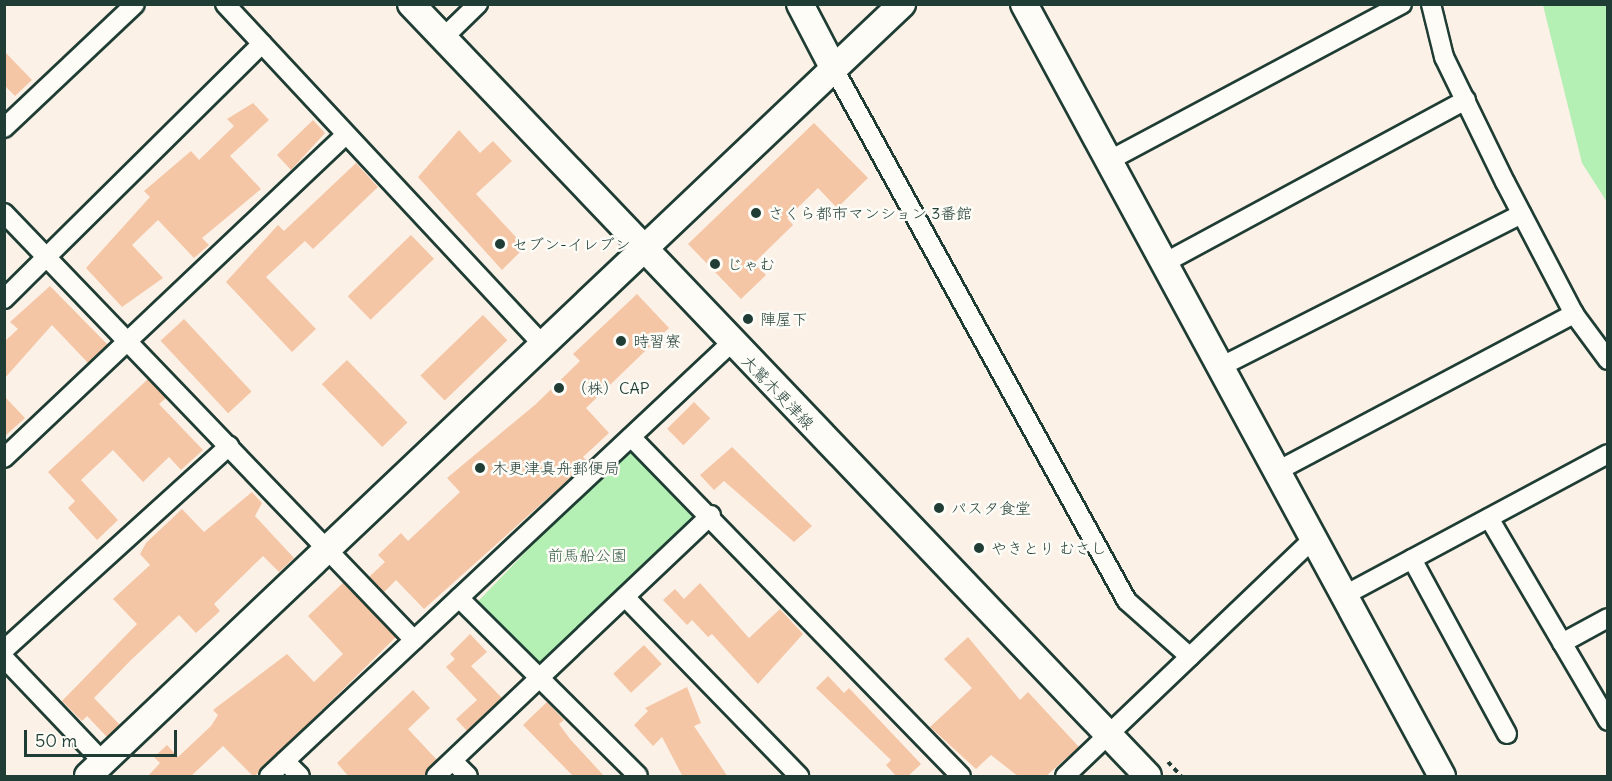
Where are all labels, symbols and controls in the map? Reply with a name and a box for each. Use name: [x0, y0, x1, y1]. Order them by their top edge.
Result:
place label: さくら都市マンション 3番館: [768, 203, 973, 223]
marker: さくら都市マンション 3番館: [749, 206, 763, 220]
place label: セブン-イレブン: [512, 234, 631, 254]
marker: セブン-イレブン: [493, 237, 507, 251]
place label: じゃむ: [727, 254, 775, 274]
marker: じゃむ: [708, 257, 722, 271]
place label: 陣屋下: [760, 309, 808, 329]
marker: 陣屋下: [741, 312, 755, 326]
place label: 時習寮: [633, 331, 681, 351]
marker: 時習寮: [614, 334, 628, 348]
street label: 大鷲木更津線: [738, 351, 818, 433]
place label: （株）CAP: [571, 378, 649, 398]
marker: （株）CAP: [552, 381, 566, 395]
place label: 木更津真舟郵便局: [492, 458, 620, 478]
marker: 木更津真舟郵便局: [473, 461, 487, 475]
place label: パスタ食堂: [951, 498, 1031, 518]
marker: パスタ食堂: [932, 501, 946, 515]
place label: やきとり むさし: [991, 538, 1107, 558]
marker: やきとり むさし: [972, 541, 986, 555]
park label: 前馬船公園: [547, 545, 627, 565]
scale bar: [27, 718, 180, 756]
text: 50 m: [35, 729, 77, 752]

